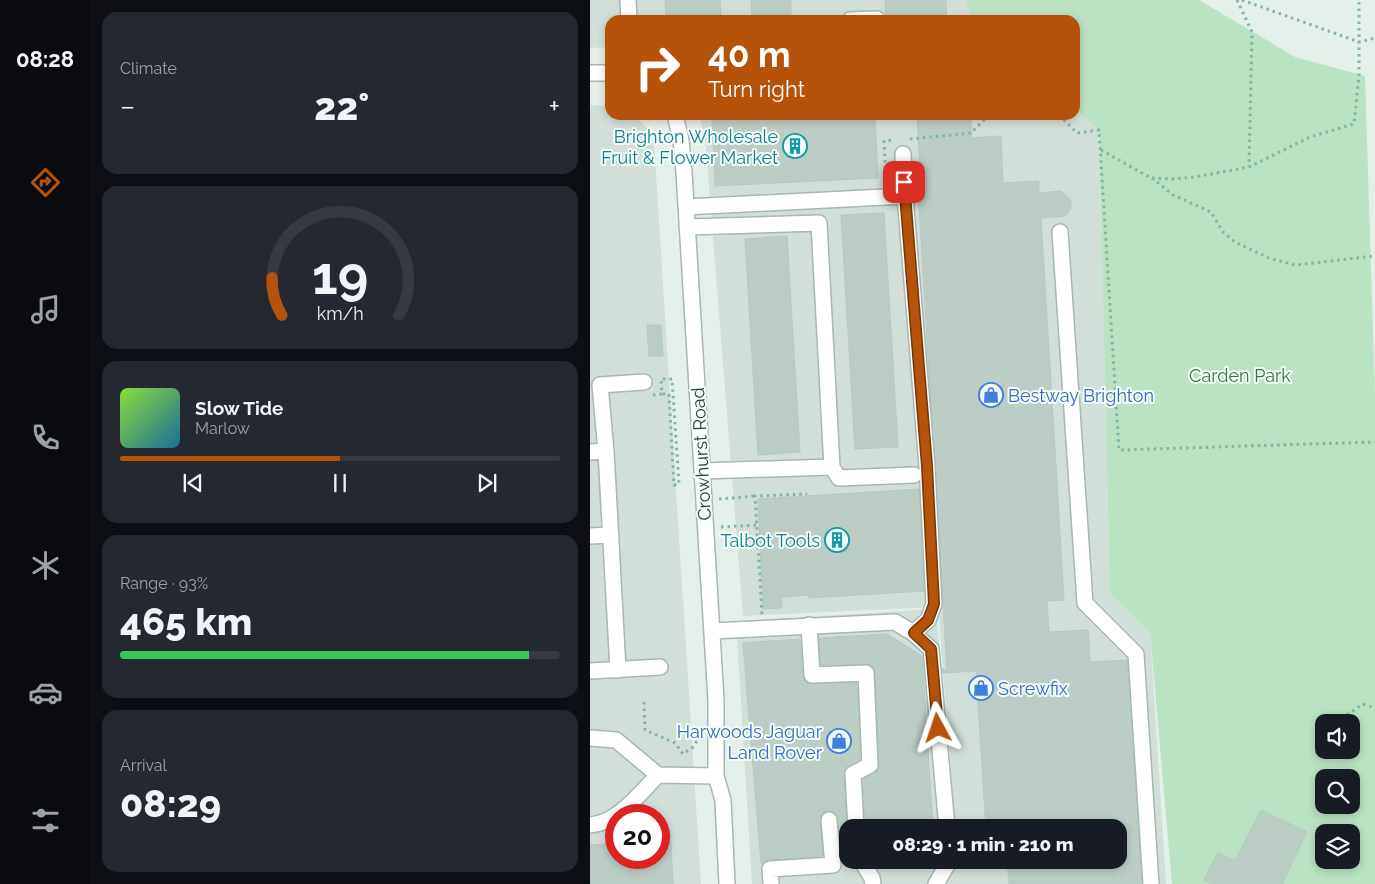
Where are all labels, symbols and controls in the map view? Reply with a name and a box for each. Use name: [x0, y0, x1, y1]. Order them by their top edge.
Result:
text: 40 m: [708, 34, 790, 75]
icon: right: [625, 35, 690, 100]
text: 08:28: [16, 46, 74, 72]
text: Climate: [120, 59, 177, 78]
text: Turn right: [708, 76, 805, 102]
text: 22°: [314, 84, 369, 129]
text: −: [120, 90, 135, 123]
text: +: [548, 90, 560, 123]
place label: Brighton Wholesale Fruit & Flower Market: [601, 126, 778, 168]
building icon: Brighton Wholesale Fruit & Flower Market: [782, 133, 808, 159]
pin: [883, 161, 925, 203]
icon: directions: [28, 165, 63, 200]
icon: arrive: [890, 168, 918, 196]
text: 19: [312, 245, 368, 306]
icon: music: [28, 292, 63, 327]
text: km/h: [316, 303, 364, 324]
park label: Carden Park: [1189, 365, 1291, 386]
shop icon: Bestway Brighton: [978, 382, 1004, 408]
place label: Bestway Brighton: [1008, 385, 1154, 406]
street label: Crowhurst Road: [687, 387, 715, 521]
text: Slow Tide: [195, 397, 284, 419]
text: Marlow: [195, 419, 250, 438]
icon: phone: [28, 420, 63, 455]
icon: previous: [179, 469, 207, 497]
icon: pause: [326, 469, 354, 497]
icon: next: [473, 469, 501, 497]
building icon: Talbot Tools: [824, 527, 850, 553]
place label: Talbot Tools: [720, 530, 820, 551]
icon: climate: [28, 548, 63, 583]
text: Range · 93%: [120, 574, 208, 593]
text: 465 km: [120, 599, 252, 644]
icon: car: [28, 675, 63, 710]
shop icon: Screwfix: [968, 675, 994, 701]
place label: Screwfix: [998, 678, 1068, 699]
position arrow: [911, 701, 963, 753]
map controls: [1315, 714, 1360, 869]
button: sound: [1315, 714, 1360, 759]
place label: Harwoods Jaguar Land Rover: [677, 721, 823, 763]
shop icon: Harwoods Jaguar Land Rover: [826, 728, 852, 754]
text: Arrival: [120, 756, 167, 775]
button: search: [1315, 769, 1360, 814]
text: 08:29: [120, 781, 221, 826]
icon: filters: [28, 803, 63, 838]
speed limit sign: 20: [605, 804, 670, 869]
button: layers: [1315, 824, 1360, 869]
text: 08:29 · 1 min · 210 m: [893, 833, 1073, 855]

